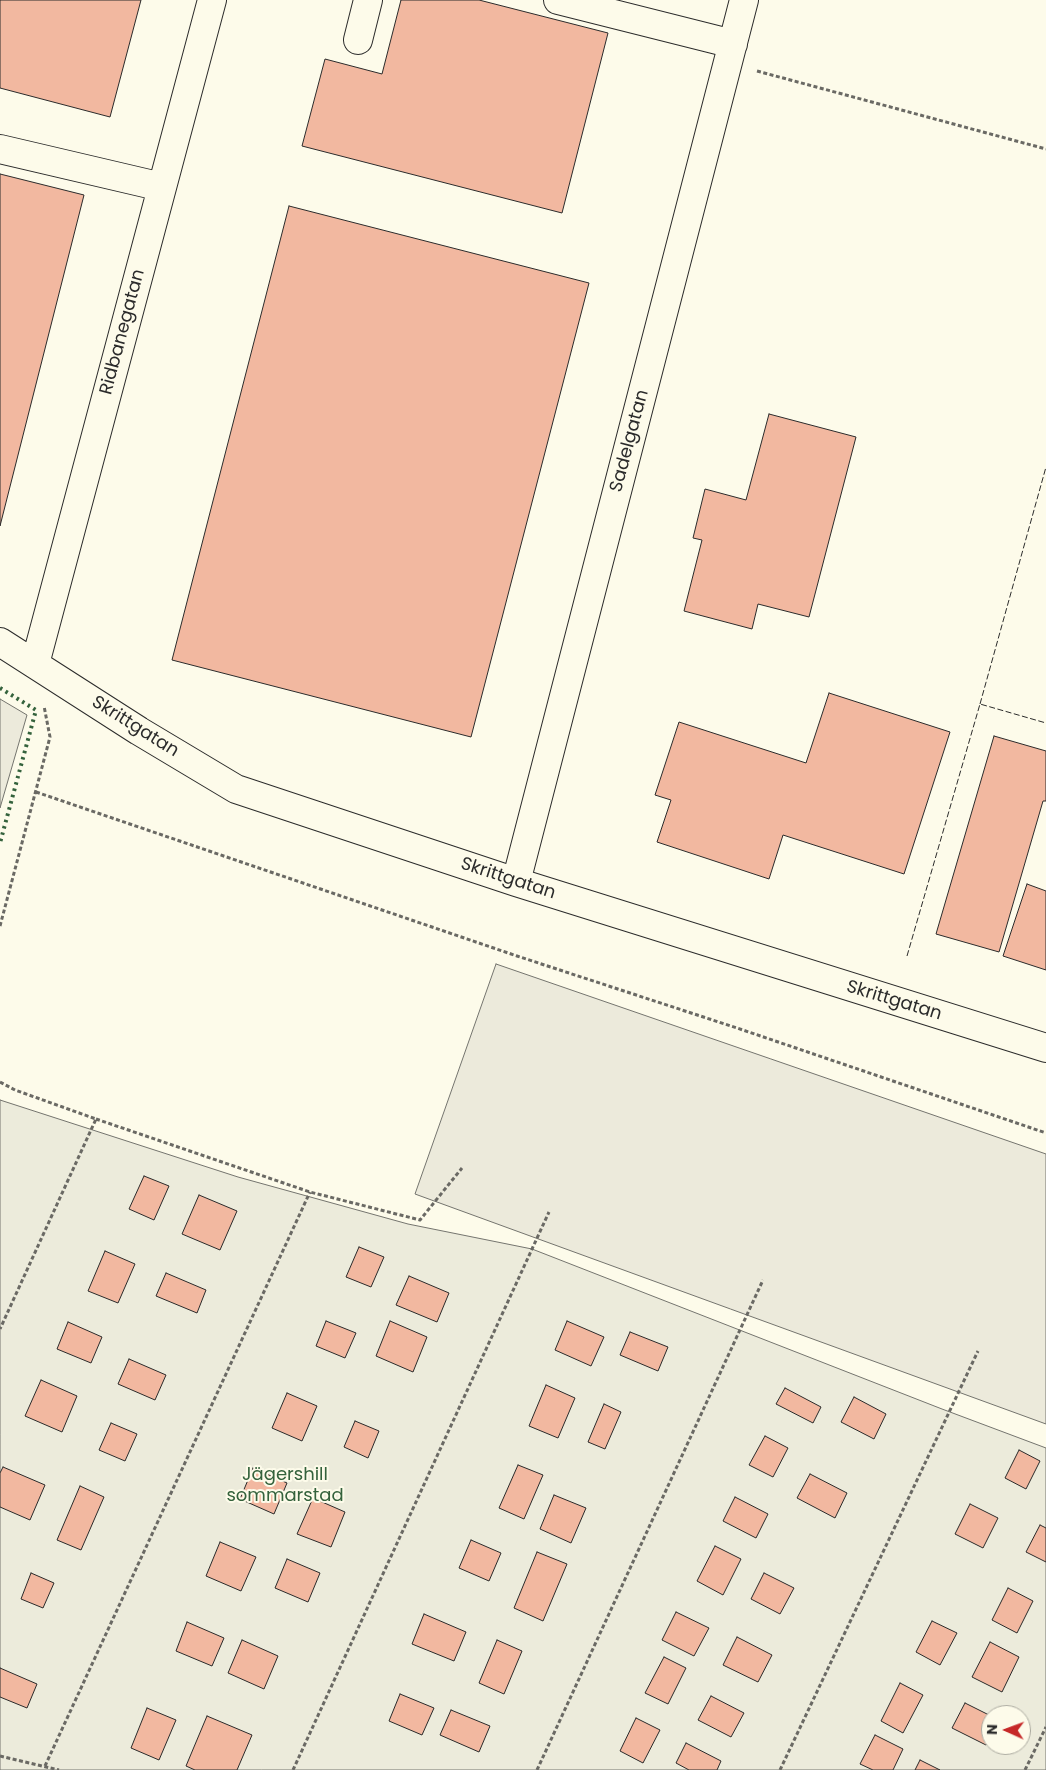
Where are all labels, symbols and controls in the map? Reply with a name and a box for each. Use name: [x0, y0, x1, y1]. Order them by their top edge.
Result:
street label: Ridbanegatan: [96, 267, 150, 397]
street label: Sadelgatan: [606, 387, 654, 495]
street label: Skrittgatan: [87, 692, 183, 762]
street label: Skrittgatan: [458, 853, 558, 905]
street label: Skrittgatan: [844, 976, 944, 1026]
park label: Jägershill sommarstad: [226, 1464, 344, 1506]
north arrow: [981, 1705, 1031, 1755]
text: N: [982, 1724, 1002, 1735]

